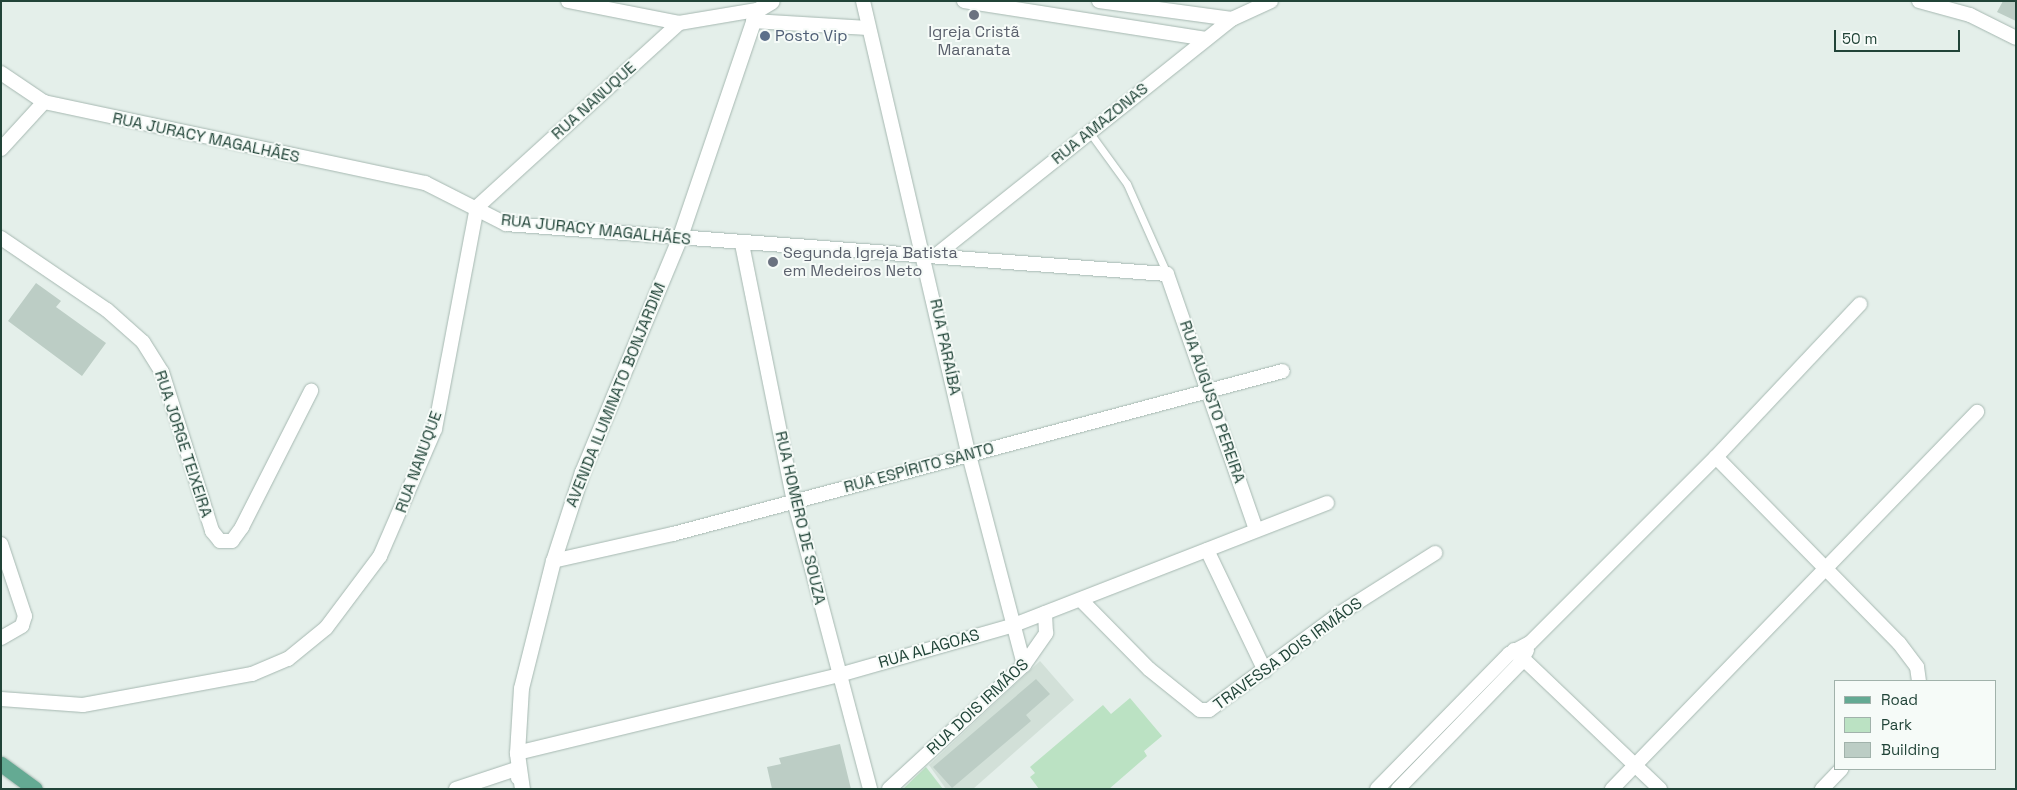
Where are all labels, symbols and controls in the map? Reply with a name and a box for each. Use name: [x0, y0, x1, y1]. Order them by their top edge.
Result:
marker: Igreja Cristã Maranata: [968, 9, 980, 21]
scale bar: [1837, 20, 1963, 52]
place label: Igreja Cristã Maranata: [928, 22, 1020, 60]
place label: Posto Vip: [775, 26, 848, 46]
text: 50 m: [1842, 29, 1877, 48]
marker: Posto Vip: [759, 30, 771, 42]
street label: RUA NANUQUE: [548, 58, 640, 144]
street label: RUA AMAZONAS: [1048, 79, 1152, 169]
street label: RUA JURACY MAGALHÃES: [110, 109, 302, 167]
street label: RUA JURACY MAGALHÃES: [500, 210, 692, 250]
place label: Segunda Igreja Batista em Medeiros Neto: [783, 243, 958, 281]
marker: Segunda Igreja Batista em Medeiros Neto: [767, 256, 779, 268]
street label: AVENIDA ILUMINATO BONJARDIM: [562, 280, 670, 510]
street label: RUA PARAÍBA: [925, 297, 965, 397]
street label: RUA AUGUSTO PEREIRA: [1175, 318, 1249, 486]
street label: RUA JORGE TEIXEIRA: [150, 368, 216, 520]
street label: RUA NANUQUE: [392, 408, 446, 516]
street label: RUA HOMERO DE SOUZA: [771, 429, 829, 607]
street label: RUA ESPÍRITO SANTO: [842, 439, 996, 497]
street label: TRAVESSA DOIS IRMÃOS: [1210, 594, 1366, 714]
street label: RUA ALAGOAS: [876, 625, 982, 673]
street label: RUA DOIS IRMÃOS: [923, 655, 1033, 759]
legend: [1834, 680, 1997, 770]
text: Road: [1881, 690, 1918, 709]
text: Park: [1881, 715, 1912, 734]
text: Building: [1881, 740, 1940, 759]

